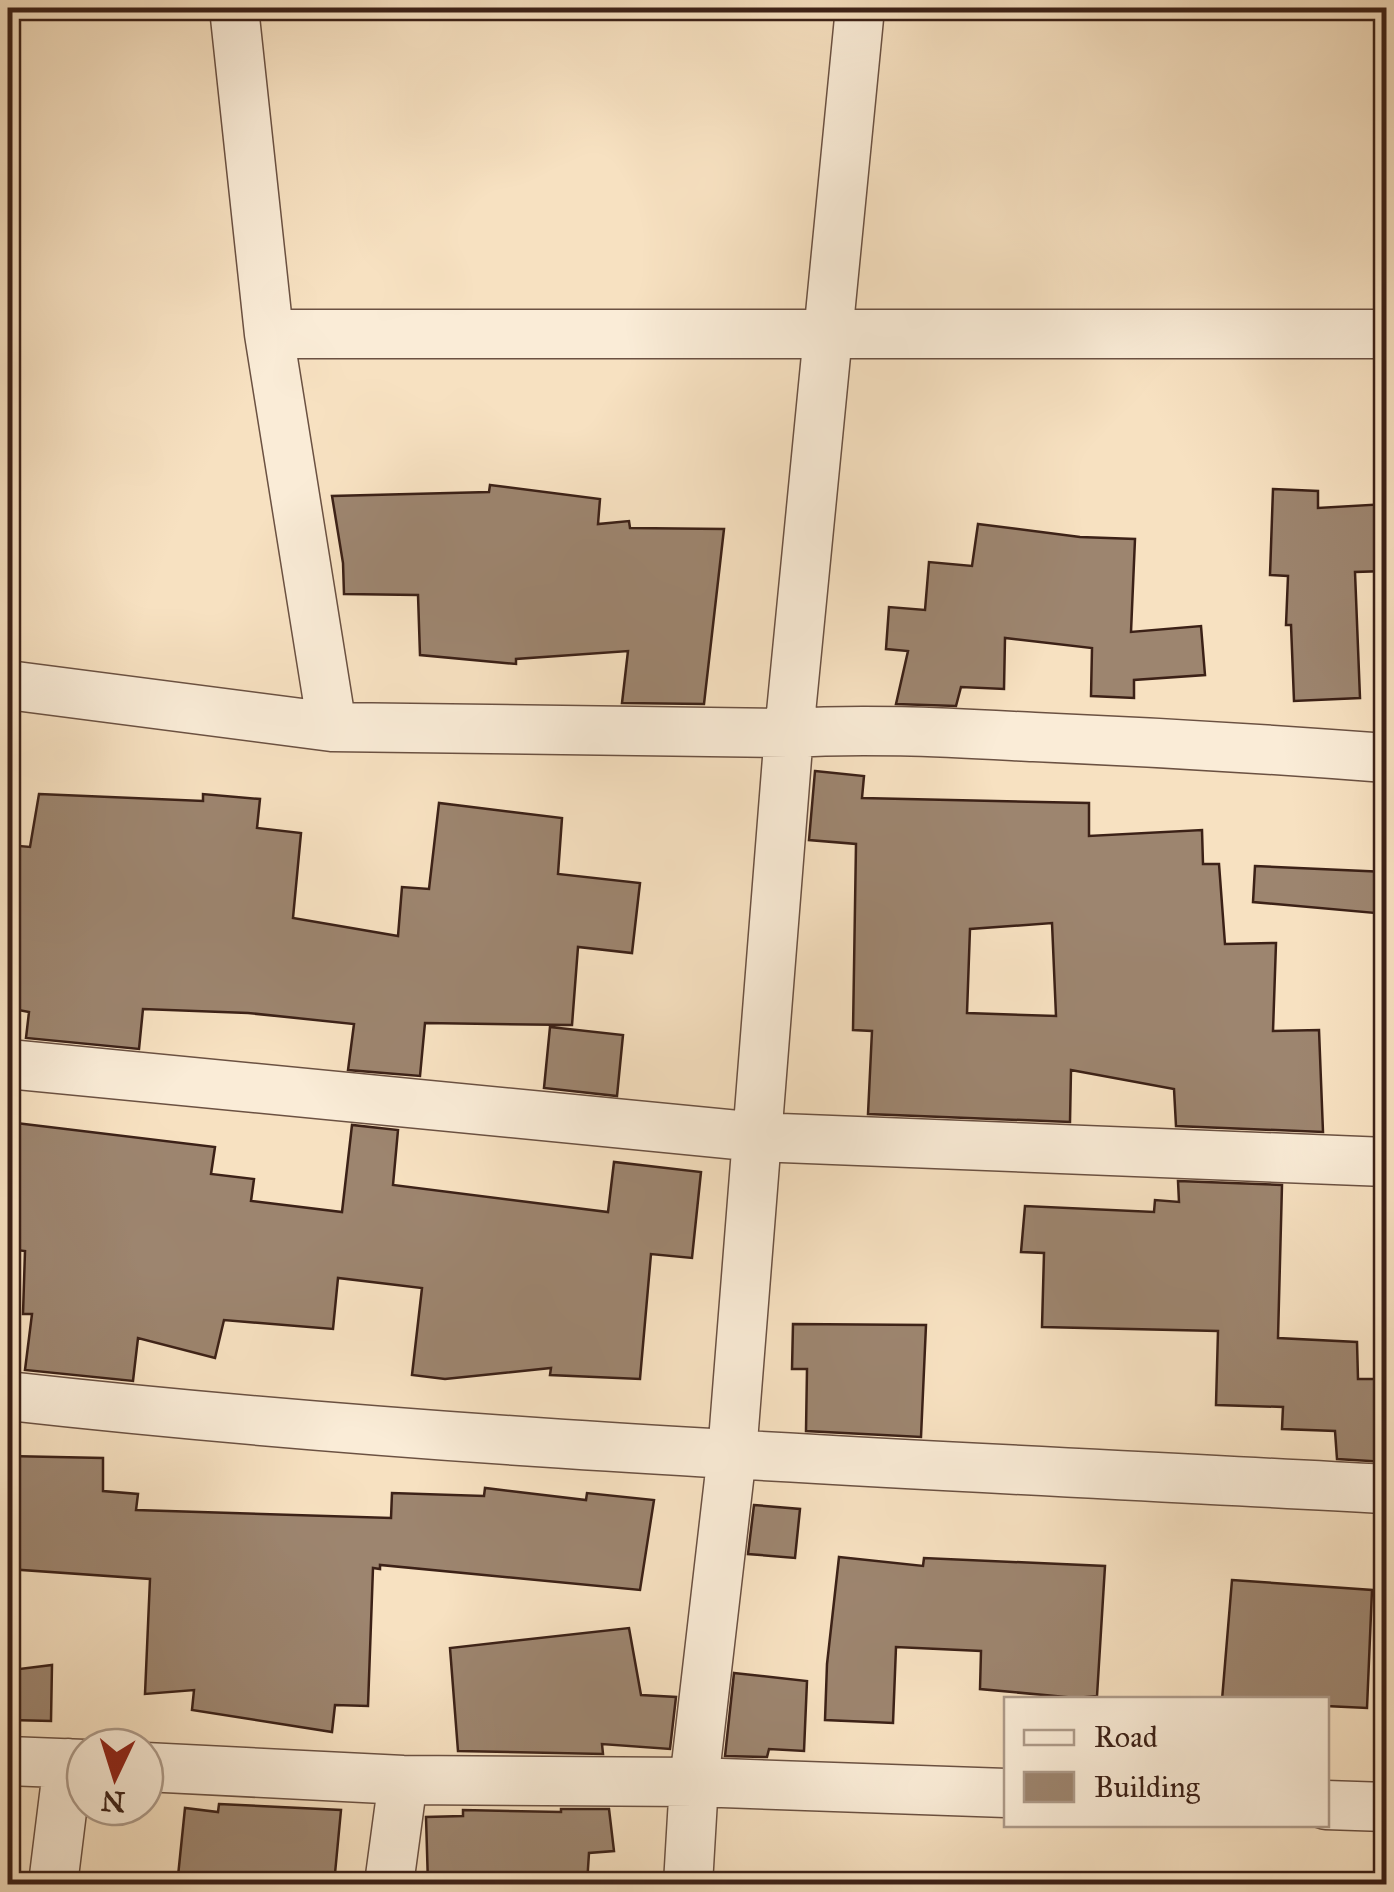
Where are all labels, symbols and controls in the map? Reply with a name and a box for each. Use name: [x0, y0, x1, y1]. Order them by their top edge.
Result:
legend: [1004, 1697, 1329, 1827]
text: Road: [1094, 1719, 1158, 1755]
north arrow: [65, 1727, 165, 1827]
text: Building: [1094, 1769, 1201, 1805]
text: N: [100, 1783, 126, 1820]

